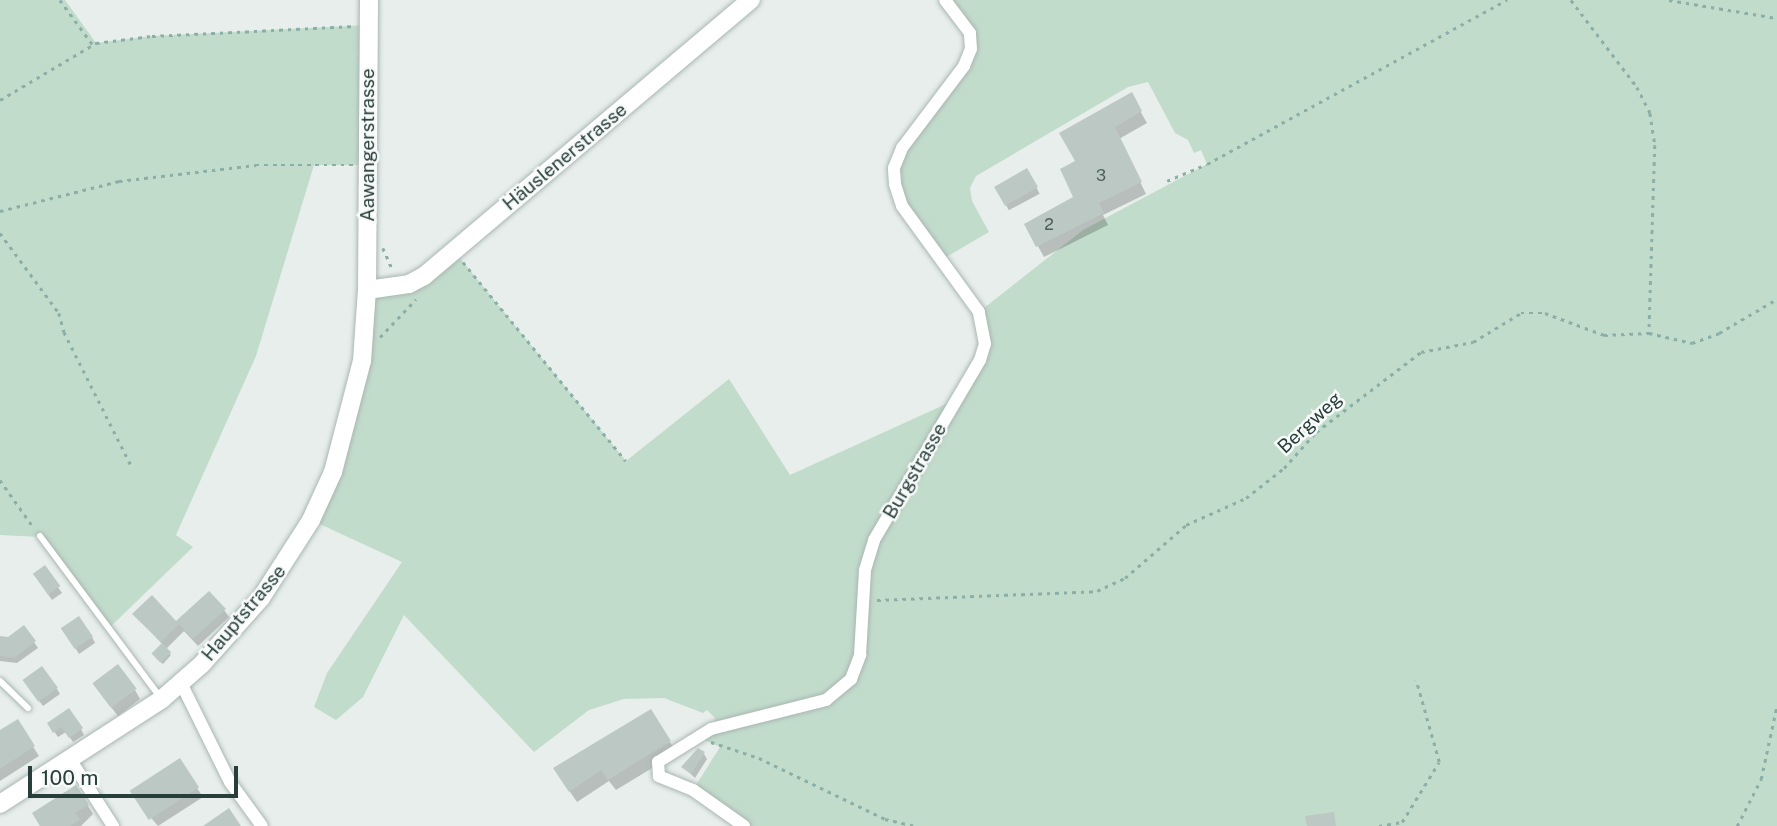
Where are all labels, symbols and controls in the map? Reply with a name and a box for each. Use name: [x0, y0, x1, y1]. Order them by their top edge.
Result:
street label: Aawangerstrasse: [357, 68, 379, 222]
street label: Häuslenerstrasse: [498, 98, 632, 216]
house number: 3: [1096, 166, 1106, 186]
house number: 2: [1044, 215, 1054, 235]
street label: Bergweg: [1273, 387, 1347, 459]
street label: Burgstrasse: [878, 419, 952, 523]
street label: Hauptstrasse: [197, 560, 291, 666]
scale bar: [32, 752, 242, 796]
text: 100 m: [41, 765, 98, 790]

